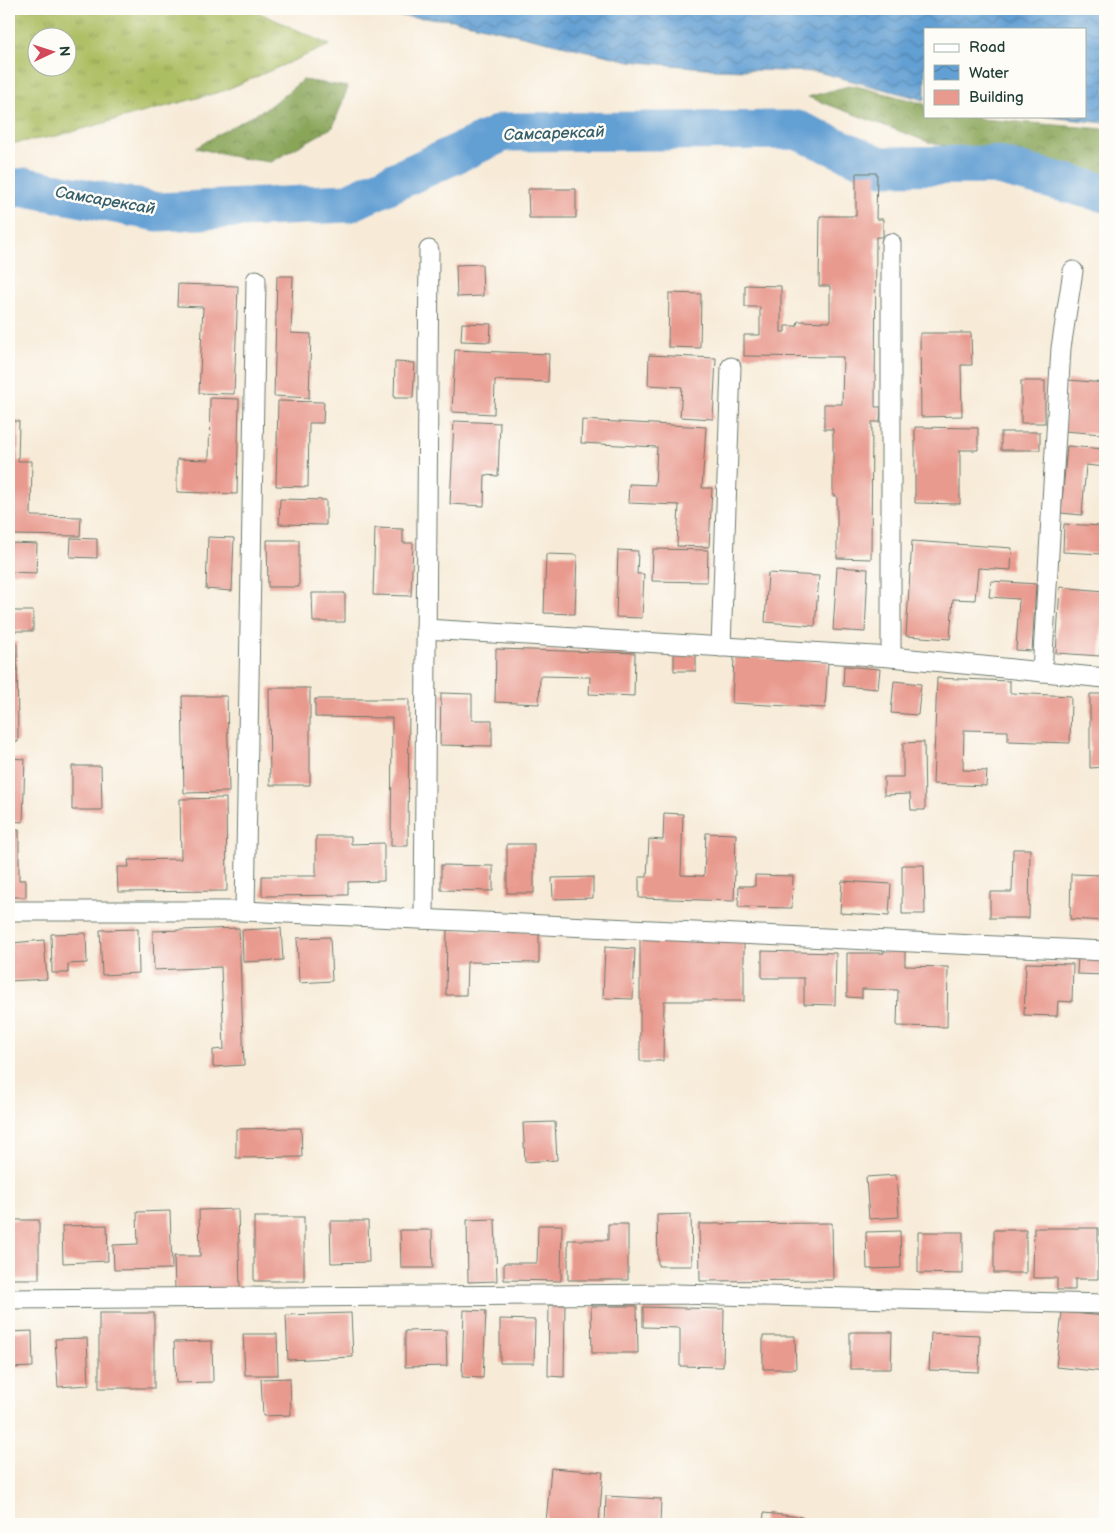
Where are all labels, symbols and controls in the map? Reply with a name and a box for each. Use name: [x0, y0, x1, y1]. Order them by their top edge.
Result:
north arrow: [28, 28, 78, 78]
legend: [924, 28, 1086, 118]
text: Road: [969, 38, 1005, 57]
text: N: [56, 45, 73, 57]
text: Water: [969, 64, 1009, 83]
text: Building: [969, 88, 1024, 107]
water label: Самсарексай: [503, 123, 605, 145]
water label: Самсарексай: [54, 183, 156, 219]

